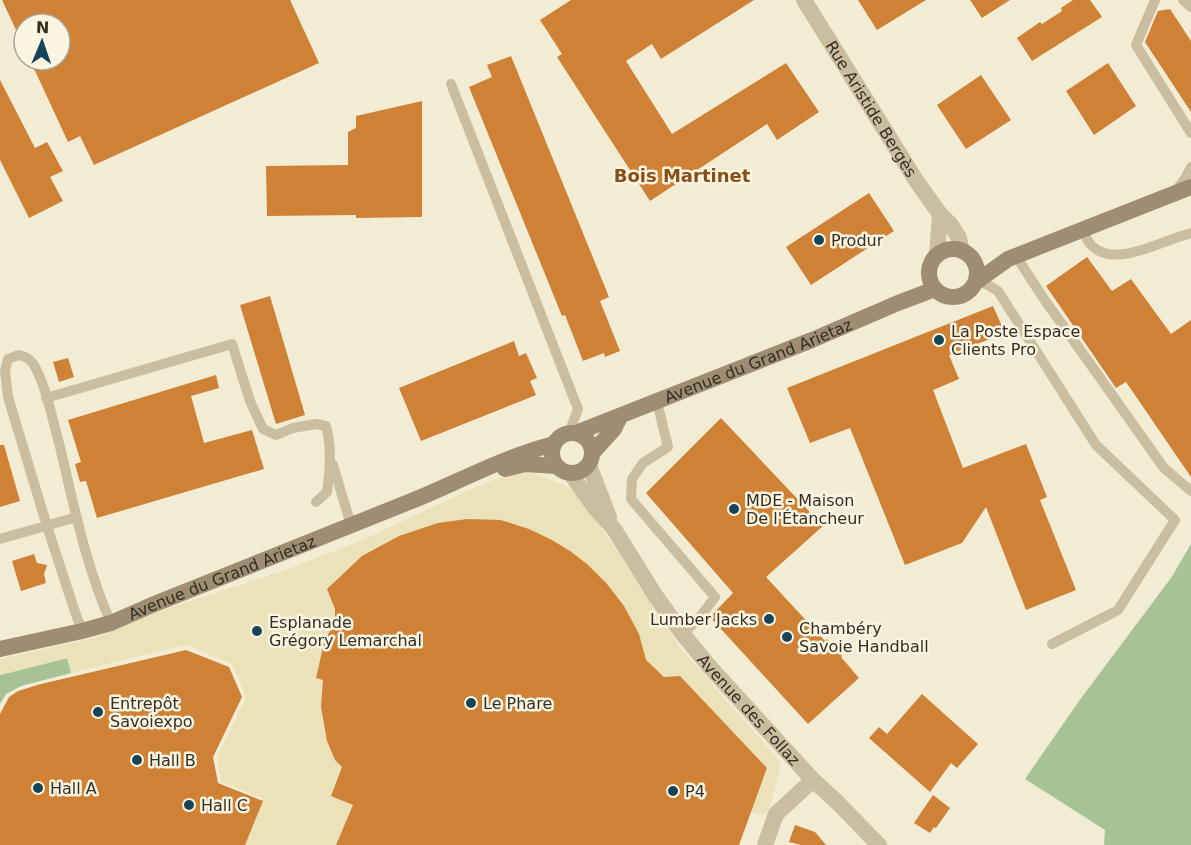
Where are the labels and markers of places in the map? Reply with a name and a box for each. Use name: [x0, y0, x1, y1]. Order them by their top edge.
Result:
place label: Produr: [831, 231, 884, 250]
marker: Produr: [812, 233, 826, 247]
place label: La Poste Espace Clients Pro: [951, 322, 1080, 359]
marker: La Poste Espace Clients Pro: [932, 333, 946, 347]
place label: MDE - Maison De l'Étancheur: [746, 491, 864, 528]
marker: MDE - Maison De l'Étancheur: [727, 502, 741, 516]
place label: Lumber Jacks: [650, 610, 757, 629]
marker: Lumber Jacks: [762, 612, 776, 626]
place label: Esplanade Grégory Lemarchal: [269, 613, 422, 650]
place label: Chambéry Savoie Handball: [799, 619, 929, 656]
marker: Esplanade Grégory Lemarchal: [250, 624, 264, 638]
marker: Chambéry Savoie Handball: [780, 630, 794, 644]
place label: Entrepôt Savoiexpo: [110, 694, 193, 731]
place label: Le Phare: [483, 694, 552, 713]
marker: Le Phare: [464, 696, 478, 710]
marker: Entrepôt Savoiexpo: [91, 705, 105, 719]
place label: Hall B: [149, 751, 196, 770]
marker: Hall B: [130, 753, 144, 767]
place label: Hall A: [50, 779, 97, 798]
marker: Hall A: [31, 781, 45, 795]
place label: P4: [685, 782, 705, 801]
marker: P4: [666, 784, 680, 798]
place label: Hall C: [201, 796, 248, 815]
marker: Hall C: [182, 798, 196, 812]

